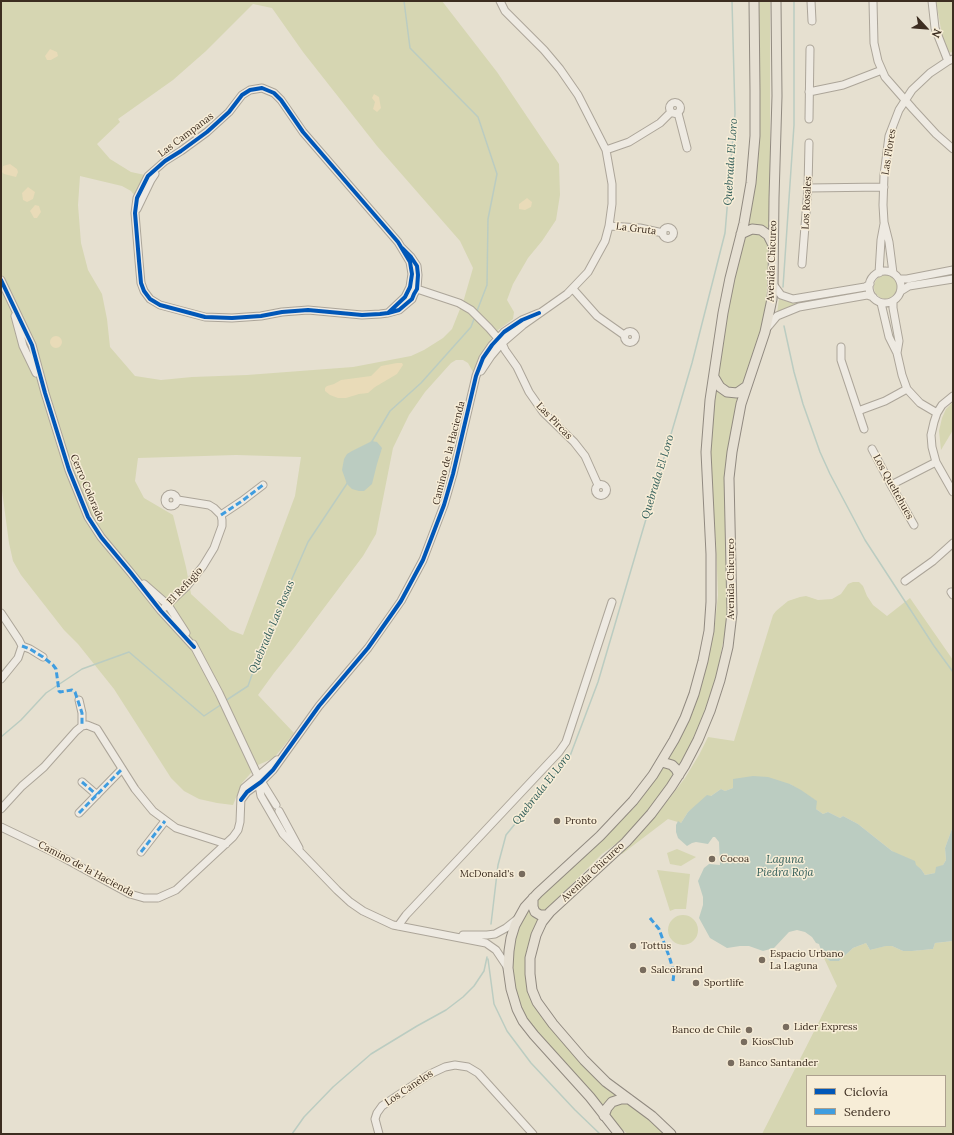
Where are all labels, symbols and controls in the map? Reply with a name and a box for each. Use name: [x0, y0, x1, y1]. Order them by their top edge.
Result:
north arrow: [906, 8, 946, 48]
text: N: [929, 26, 945, 40]
street label: Las Campanas: [156, 110, 216, 160]
water label: Quebrada El Loro: [721, 118, 741, 206]
street label: Las Flores: [879, 128, 899, 176]
street label: Los Rosales: [800, 176, 814, 230]
street label: Avenida Chicureo: [765, 220, 779, 302]
street label: La Gruta: [615, 221, 657, 237]
street label: Camino de la Hacienda: [430, 400, 468, 506]
street label: Las Pircas: [533, 400, 575, 442]
water label: Quebrada El Loro: [639, 433, 677, 521]
street label: Cerro Colorado: [67, 452, 107, 524]
street label: Los Queltehues: [870, 452, 916, 522]
street label: Avenida Chicureo: [725, 538, 737, 620]
street label: El Refugio: [165, 565, 205, 607]
water label: Quebrada Las Rosas: [246, 578, 298, 676]
water label: Quebrada El Loro: [510, 750, 574, 828]
place label: Pronto: [565, 815, 597, 827]
marker: Pronto: [552, 816, 562, 826]
street label: Camino de la Hacienda: [36, 839, 136, 899]
street label: Avenida Chicureo: [559, 840, 627, 904]
place label: Cocoa: [720, 853, 749, 865]
water label: Laguna Piedra Roja: [757, 853, 813, 879]
marker: Cocoa: [707, 854, 717, 864]
place label: McDonald's: [460, 868, 514, 880]
marker: McDonald's: [517, 869, 527, 879]
place label: Tottus: [641, 940, 671, 952]
marker: Tottus: [628, 941, 638, 951]
place label: Espacio Urbano La Laguna: [770, 948, 843, 972]
marker: Espacio Urbano La Laguna: [757, 955, 767, 965]
place label: SalcoBrand: [651, 964, 703, 976]
marker: SalcoBrand: [638, 965, 648, 975]
place label: Sportlife: [704, 977, 744, 989]
marker: Sportlife: [691, 978, 701, 988]
place label: Lider Express: [794, 1021, 857, 1033]
marker: Lider Express: [781, 1022, 791, 1032]
place label: Banco de Chile: [672, 1024, 741, 1036]
marker: Banco de Chile: [744, 1025, 754, 1035]
place label: KiosClub: [752, 1036, 794, 1048]
marker: KiosClub: [739, 1037, 749, 1047]
place label: Banco Santander: [739, 1057, 818, 1069]
marker: Banco Santander: [726, 1058, 736, 1068]
street label: Los Canelos: [383, 1067, 435, 1109]
legend: [806, 1075, 946, 1127]
text: Ciclovía: [844, 1084, 888, 1099]
text: Sendero: [844, 1104, 890, 1119]

